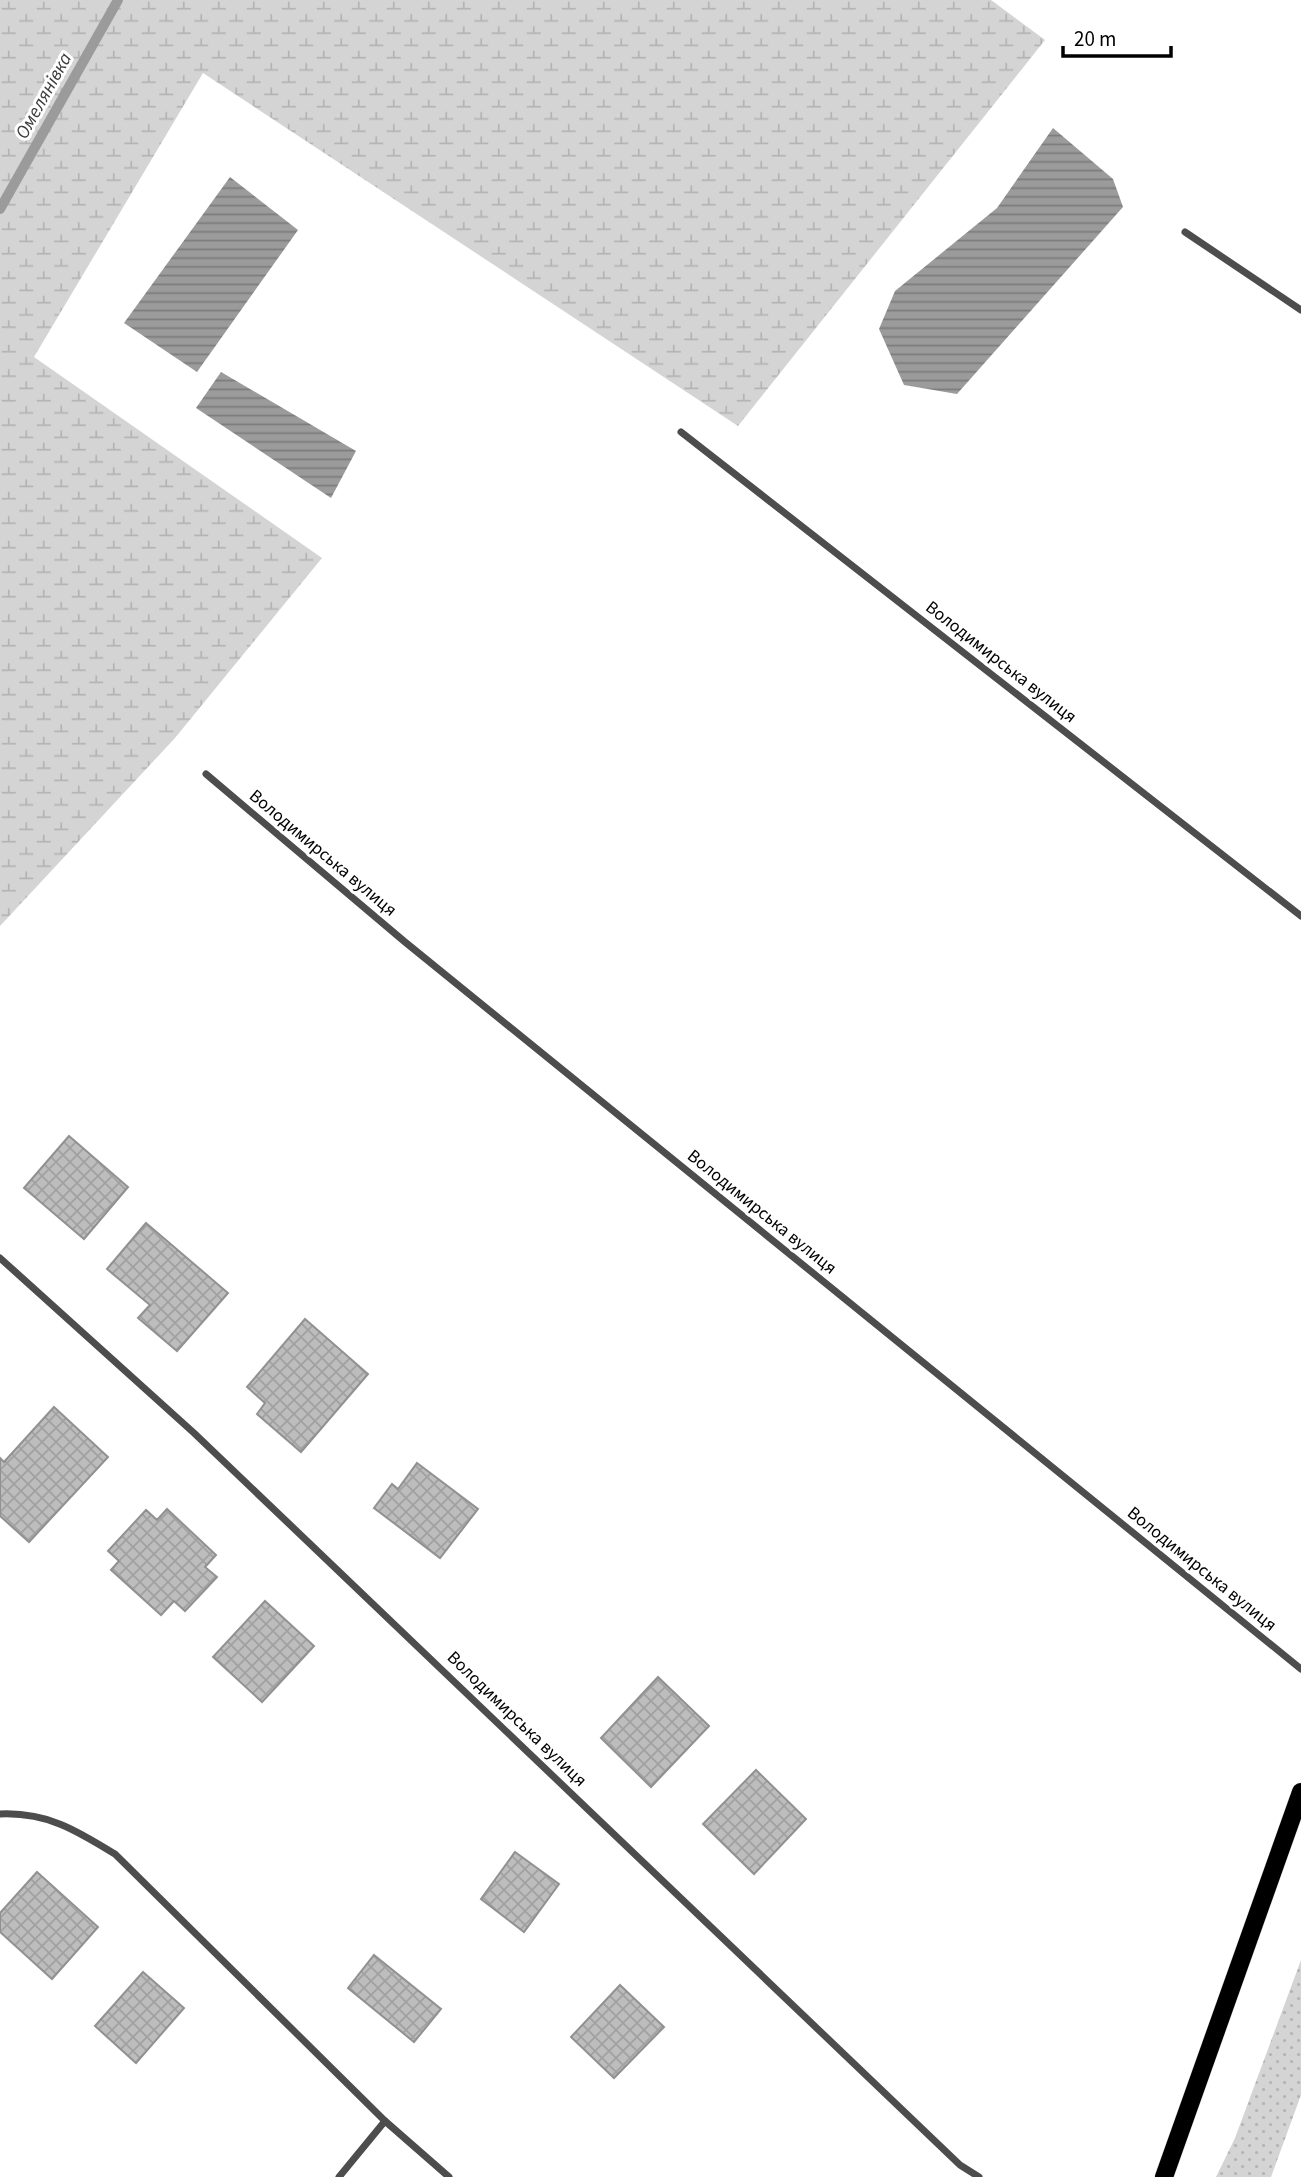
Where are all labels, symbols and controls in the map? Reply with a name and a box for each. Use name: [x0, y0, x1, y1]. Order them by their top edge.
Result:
scale bar: [1063, 14, 1172, 58]
text: 20 m: [1074, 24, 1116, 54]
water label: Омелянівка: [9, 48, 79, 144]
street label: Володимирська вулиця: [920, 595, 1082, 729]
street label: Володимирська вулиця: [244, 784, 402, 922]
street label: Володимирська вулиця: [682, 1144, 842, 1280]
street label: Володимирська вулиця: [1122, 1501, 1282, 1637]
street label: Володимирська вулиця: [441, 1645, 593, 1793]

